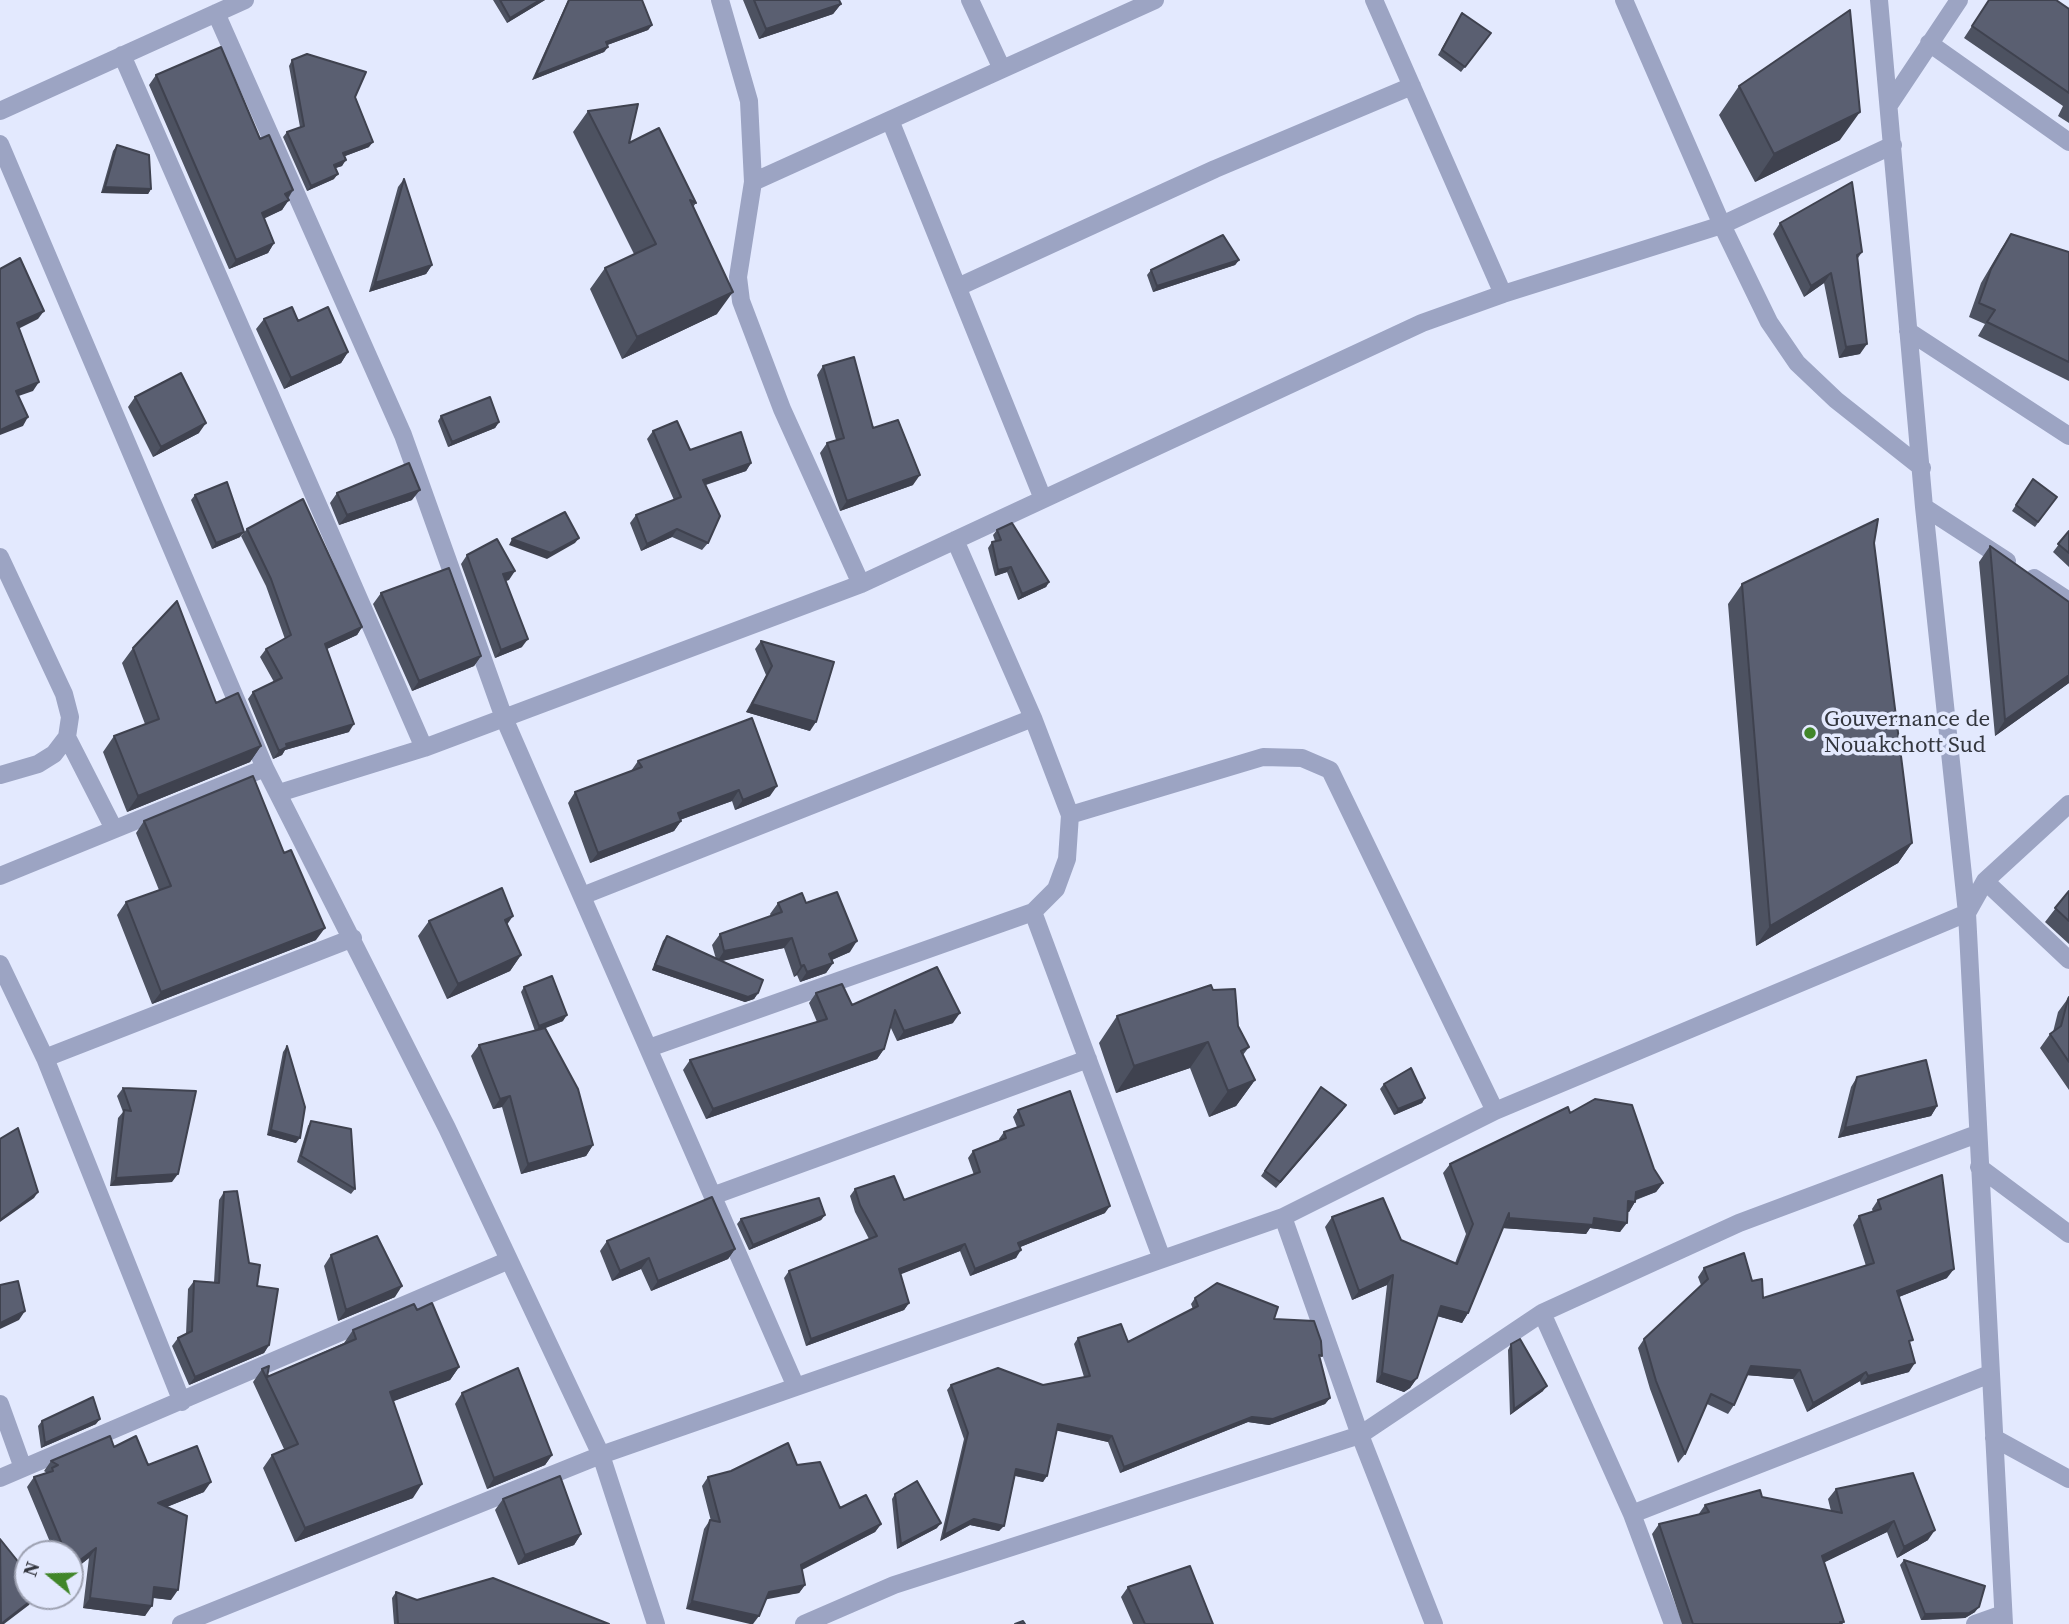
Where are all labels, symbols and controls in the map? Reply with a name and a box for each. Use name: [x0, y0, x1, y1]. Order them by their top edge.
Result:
place label: Gouvernance de Nouakchott Sud: [1824, 706, 1990, 760]
marker: Gouvernance de Nouakchott Sud: [1802, 725, 1818, 741]
north arrow: [14, 1540, 84, 1610]
text: N: [16, 1558, 46, 1580]

